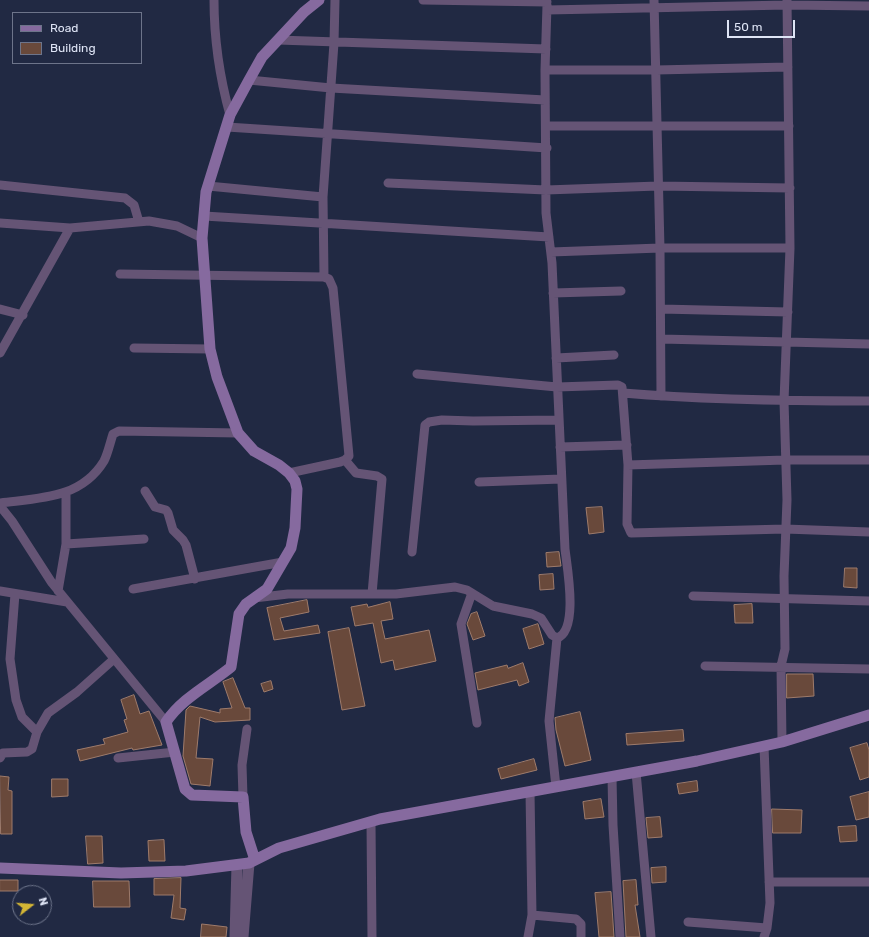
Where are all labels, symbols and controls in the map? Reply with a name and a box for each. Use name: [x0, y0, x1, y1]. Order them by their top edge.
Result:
legend: [12, 12, 142, 64]
scale bar: [729, 12, 797, 38]
text: 50 m: [734, 20, 762, 34]
text: Road: [50, 21, 78, 35]
text: Building: [50, 41, 96, 55]
north arrow: [12, 885, 52, 925]
text: N: [36, 896, 50, 907]

